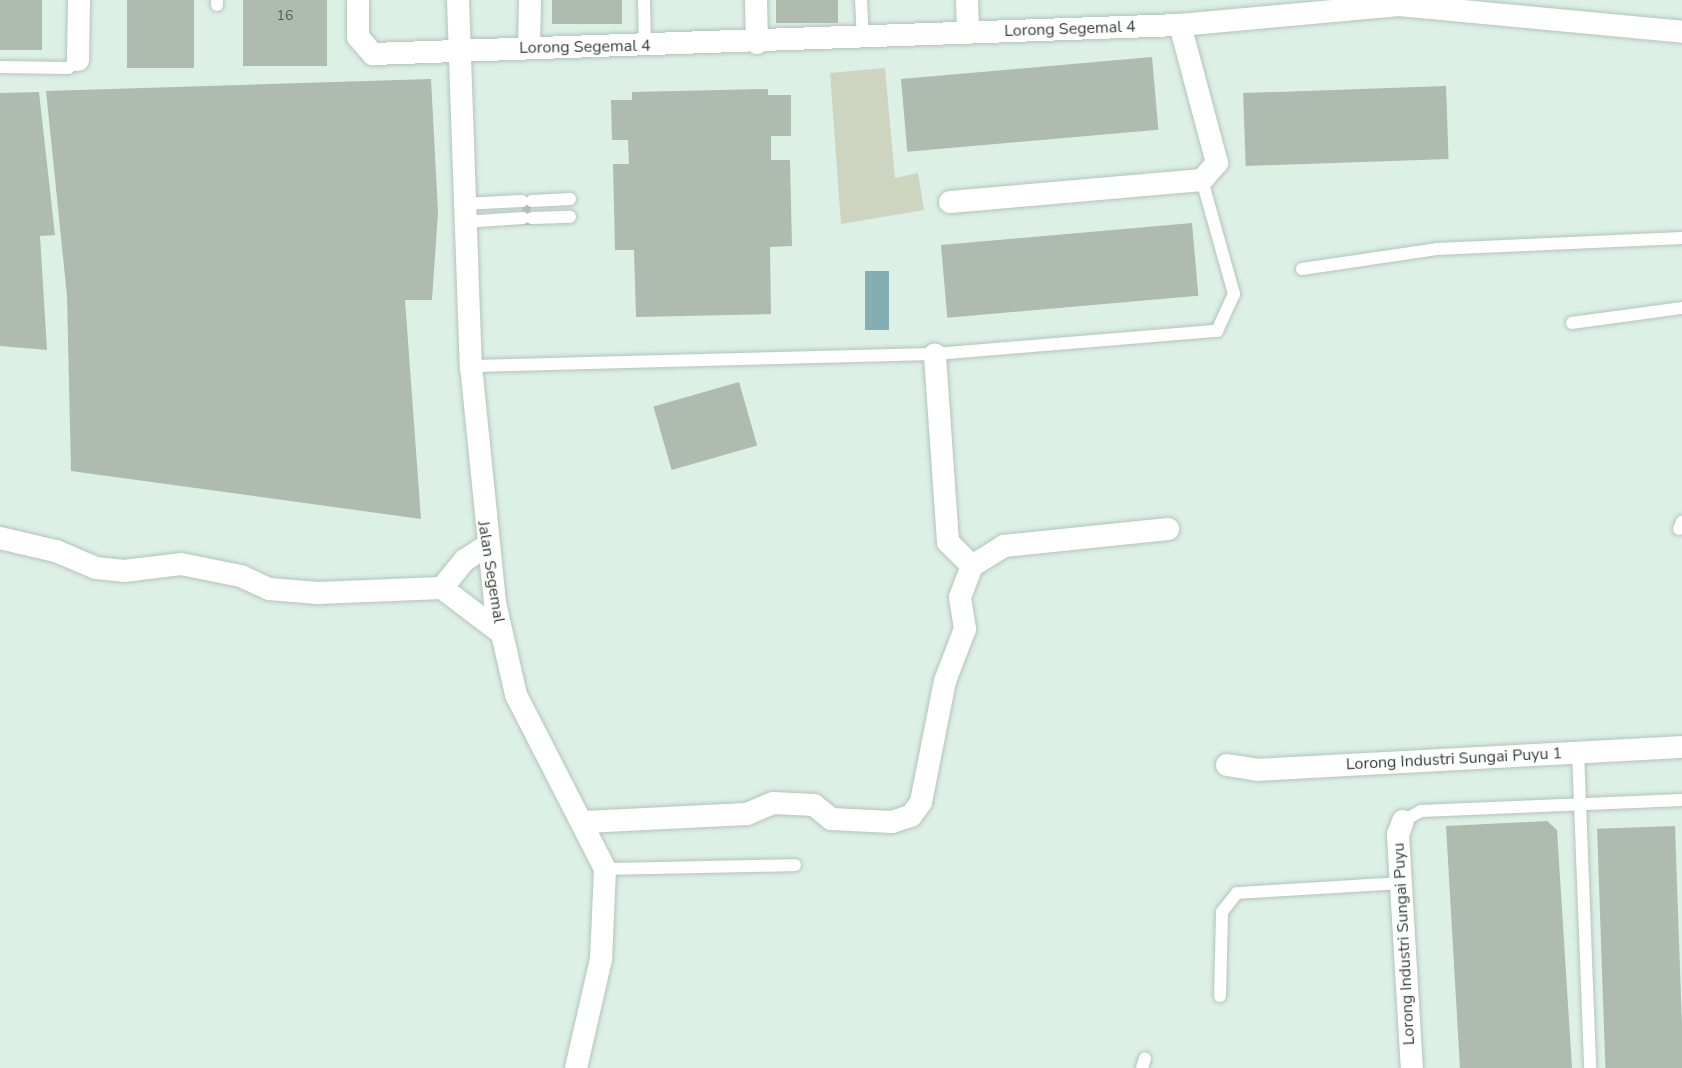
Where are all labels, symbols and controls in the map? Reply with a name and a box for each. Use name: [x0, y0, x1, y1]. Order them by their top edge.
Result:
house number: 16: [277, 8, 293, 24]
street label: Lorong Segemal 4: [1004, 17, 1136, 41]
street label: Lorong Segemal 4: [519, 36, 651, 58]
street label: Jalan Segemal: [473, 520, 509, 624]
street label: Lorong Industri Sungai Puyu 1: [1345, 744, 1563, 774]
street label: Lorong Industri Sungai Puyu: [1389, 842, 1419, 1046]

